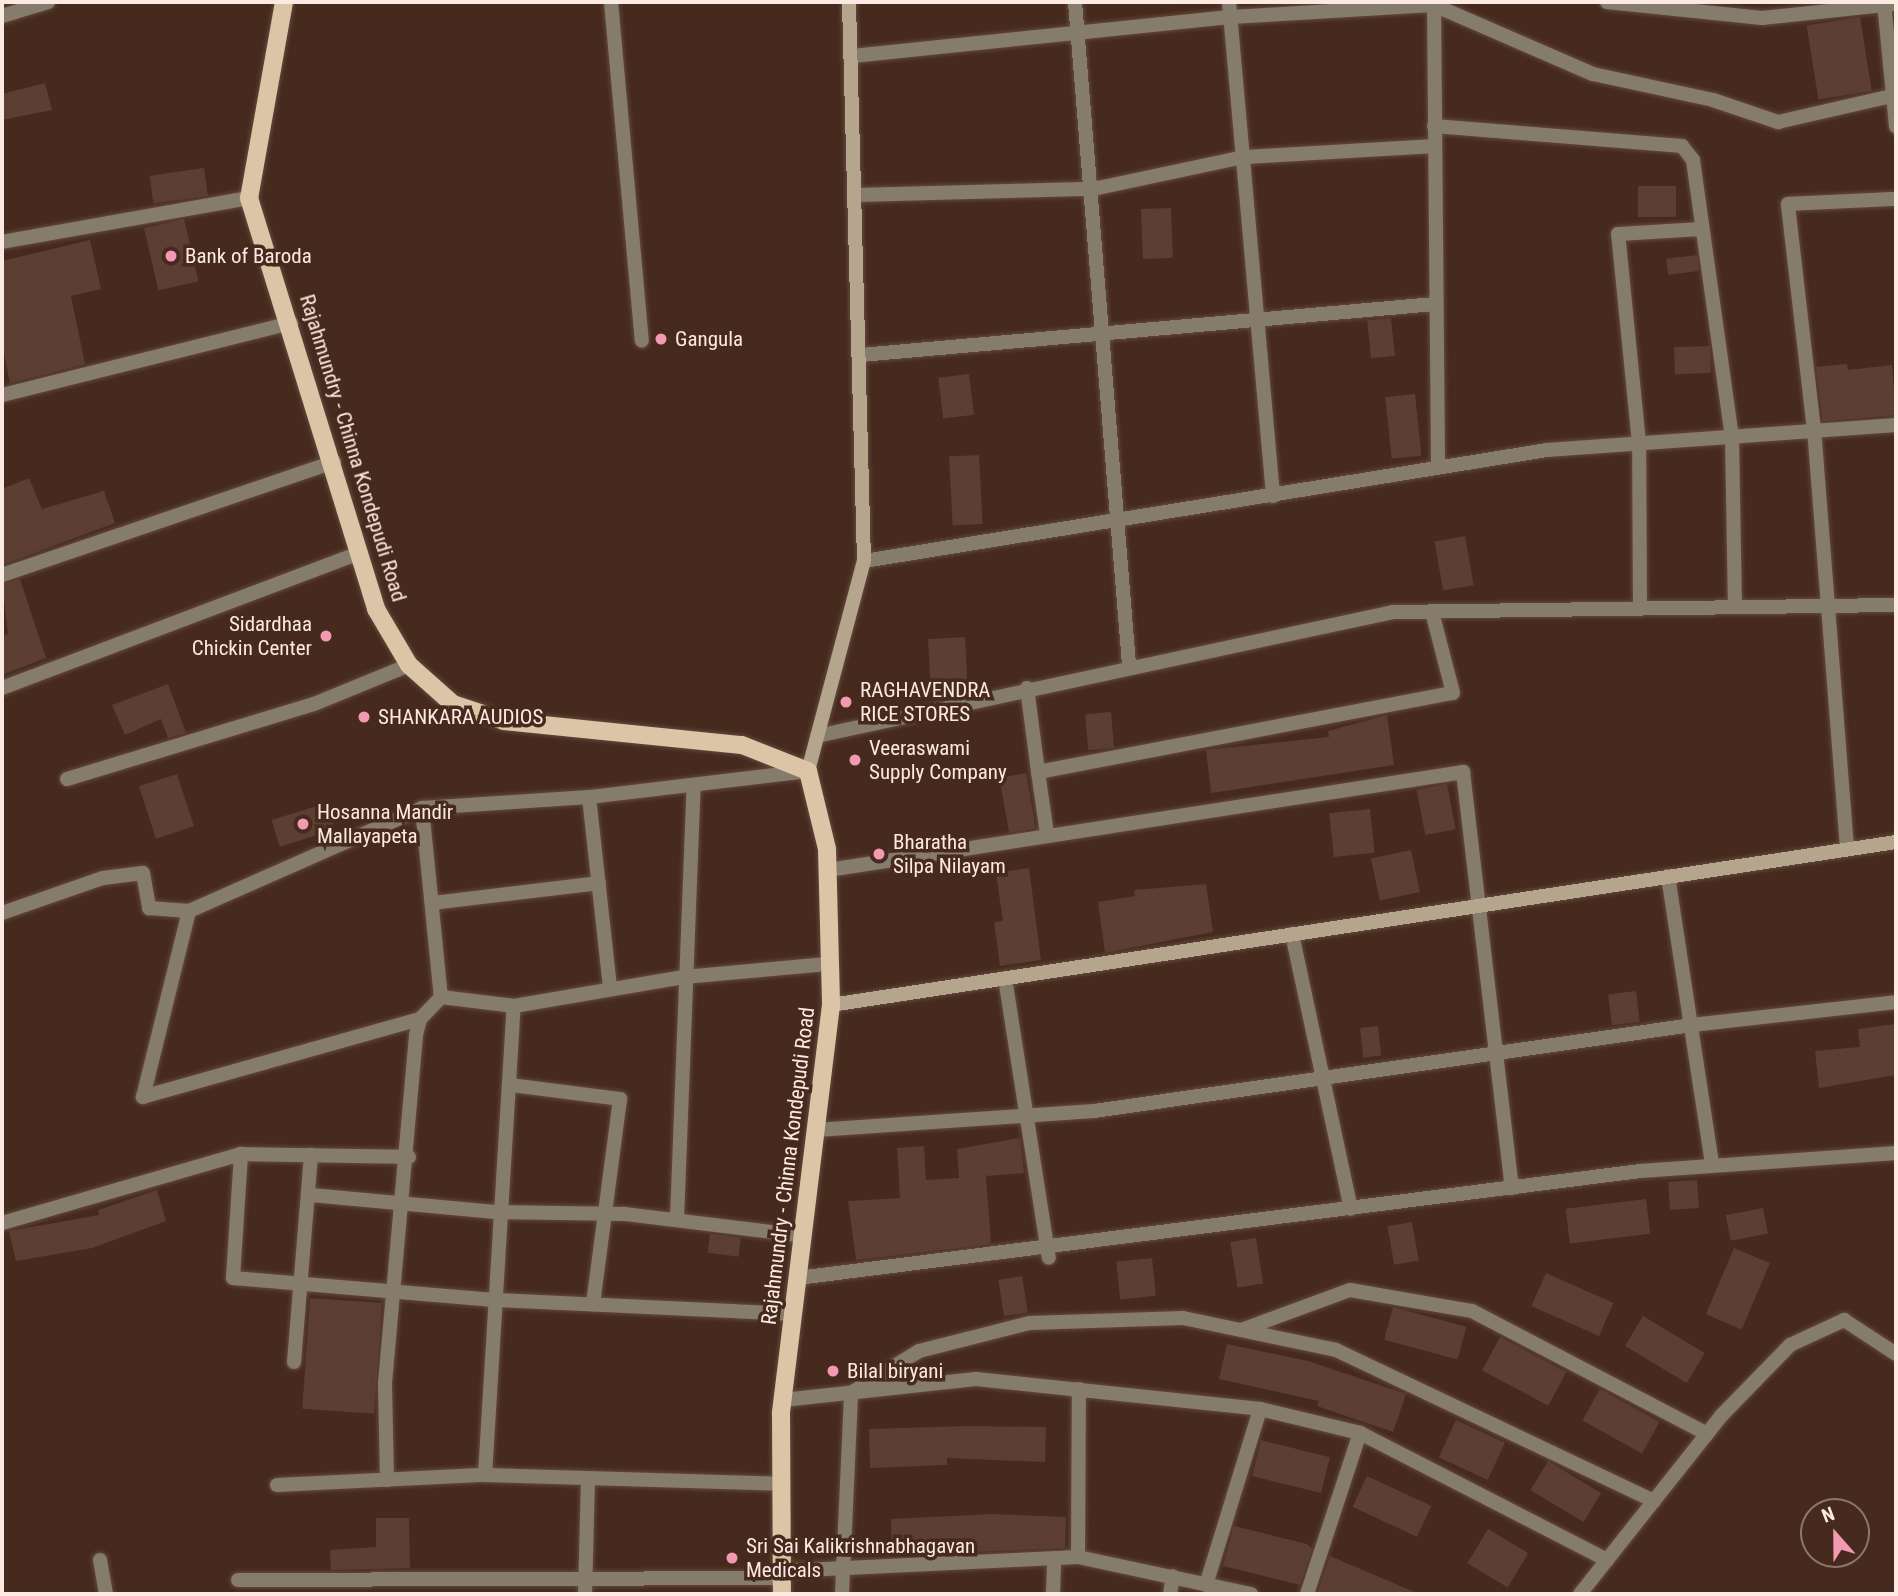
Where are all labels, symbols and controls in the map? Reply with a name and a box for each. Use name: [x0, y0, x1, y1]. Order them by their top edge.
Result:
place label: Bank of Baroda: [185, 243, 312, 269]
marker: Bank of Baroda: [163, 248, 179, 264]
street label: Rajahmundry - Chinna Kondepudi Road: [294, 291, 412, 605]
place label: Gangula: [675, 326, 743, 352]
marker: Gangula: [653, 331, 669, 347]
place label: Sidardhaa Chickin Center: [192, 611, 312, 661]
marker: Sidardhaa Chickin Center: [318, 628, 334, 644]
place label: RAGHAVENDRA RICE STORES: [860, 677, 990, 727]
marker: RAGHAVENDRA RICE STORES: [838, 694, 854, 710]
place label: SHANKARA AUDIOS: [378, 704, 543, 730]
marker: SHANKARA AUDIOS: [356, 709, 372, 725]
place label: Veeraswami Supply Company: [869, 735, 1007, 785]
marker: Veeraswami Supply Company: [847, 752, 863, 768]
place label: Hosanna Mandir Mallayapeta: [317, 799, 453, 849]
marker: Hosanna Mandir Mallayapeta: [295, 816, 311, 832]
place label: Bharatha Silpa Nilayam: [893, 829, 1006, 879]
marker: Bharatha Silpa Nilayam: [871, 846, 887, 862]
street label: Rajahmundry - Chinna Kondepudi Road: [756, 1006, 820, 1326]
place label: Bilal biryani: [847, 1358, 943, 1384]
marker: Bilal biryani: [825, 1363, 841, 1379]
north arrow: [1800, 1498, 1870, 1568]
text: N: [1818, 1502, 1838, 1528]
place label: Sri Sai Kalikrishnabhagavan Medicals: [746, 1533, 975, 1583]
marker: Sri Sai Kalikrishnabhagavan Medicals: [724, 1550, 740, 1566]

